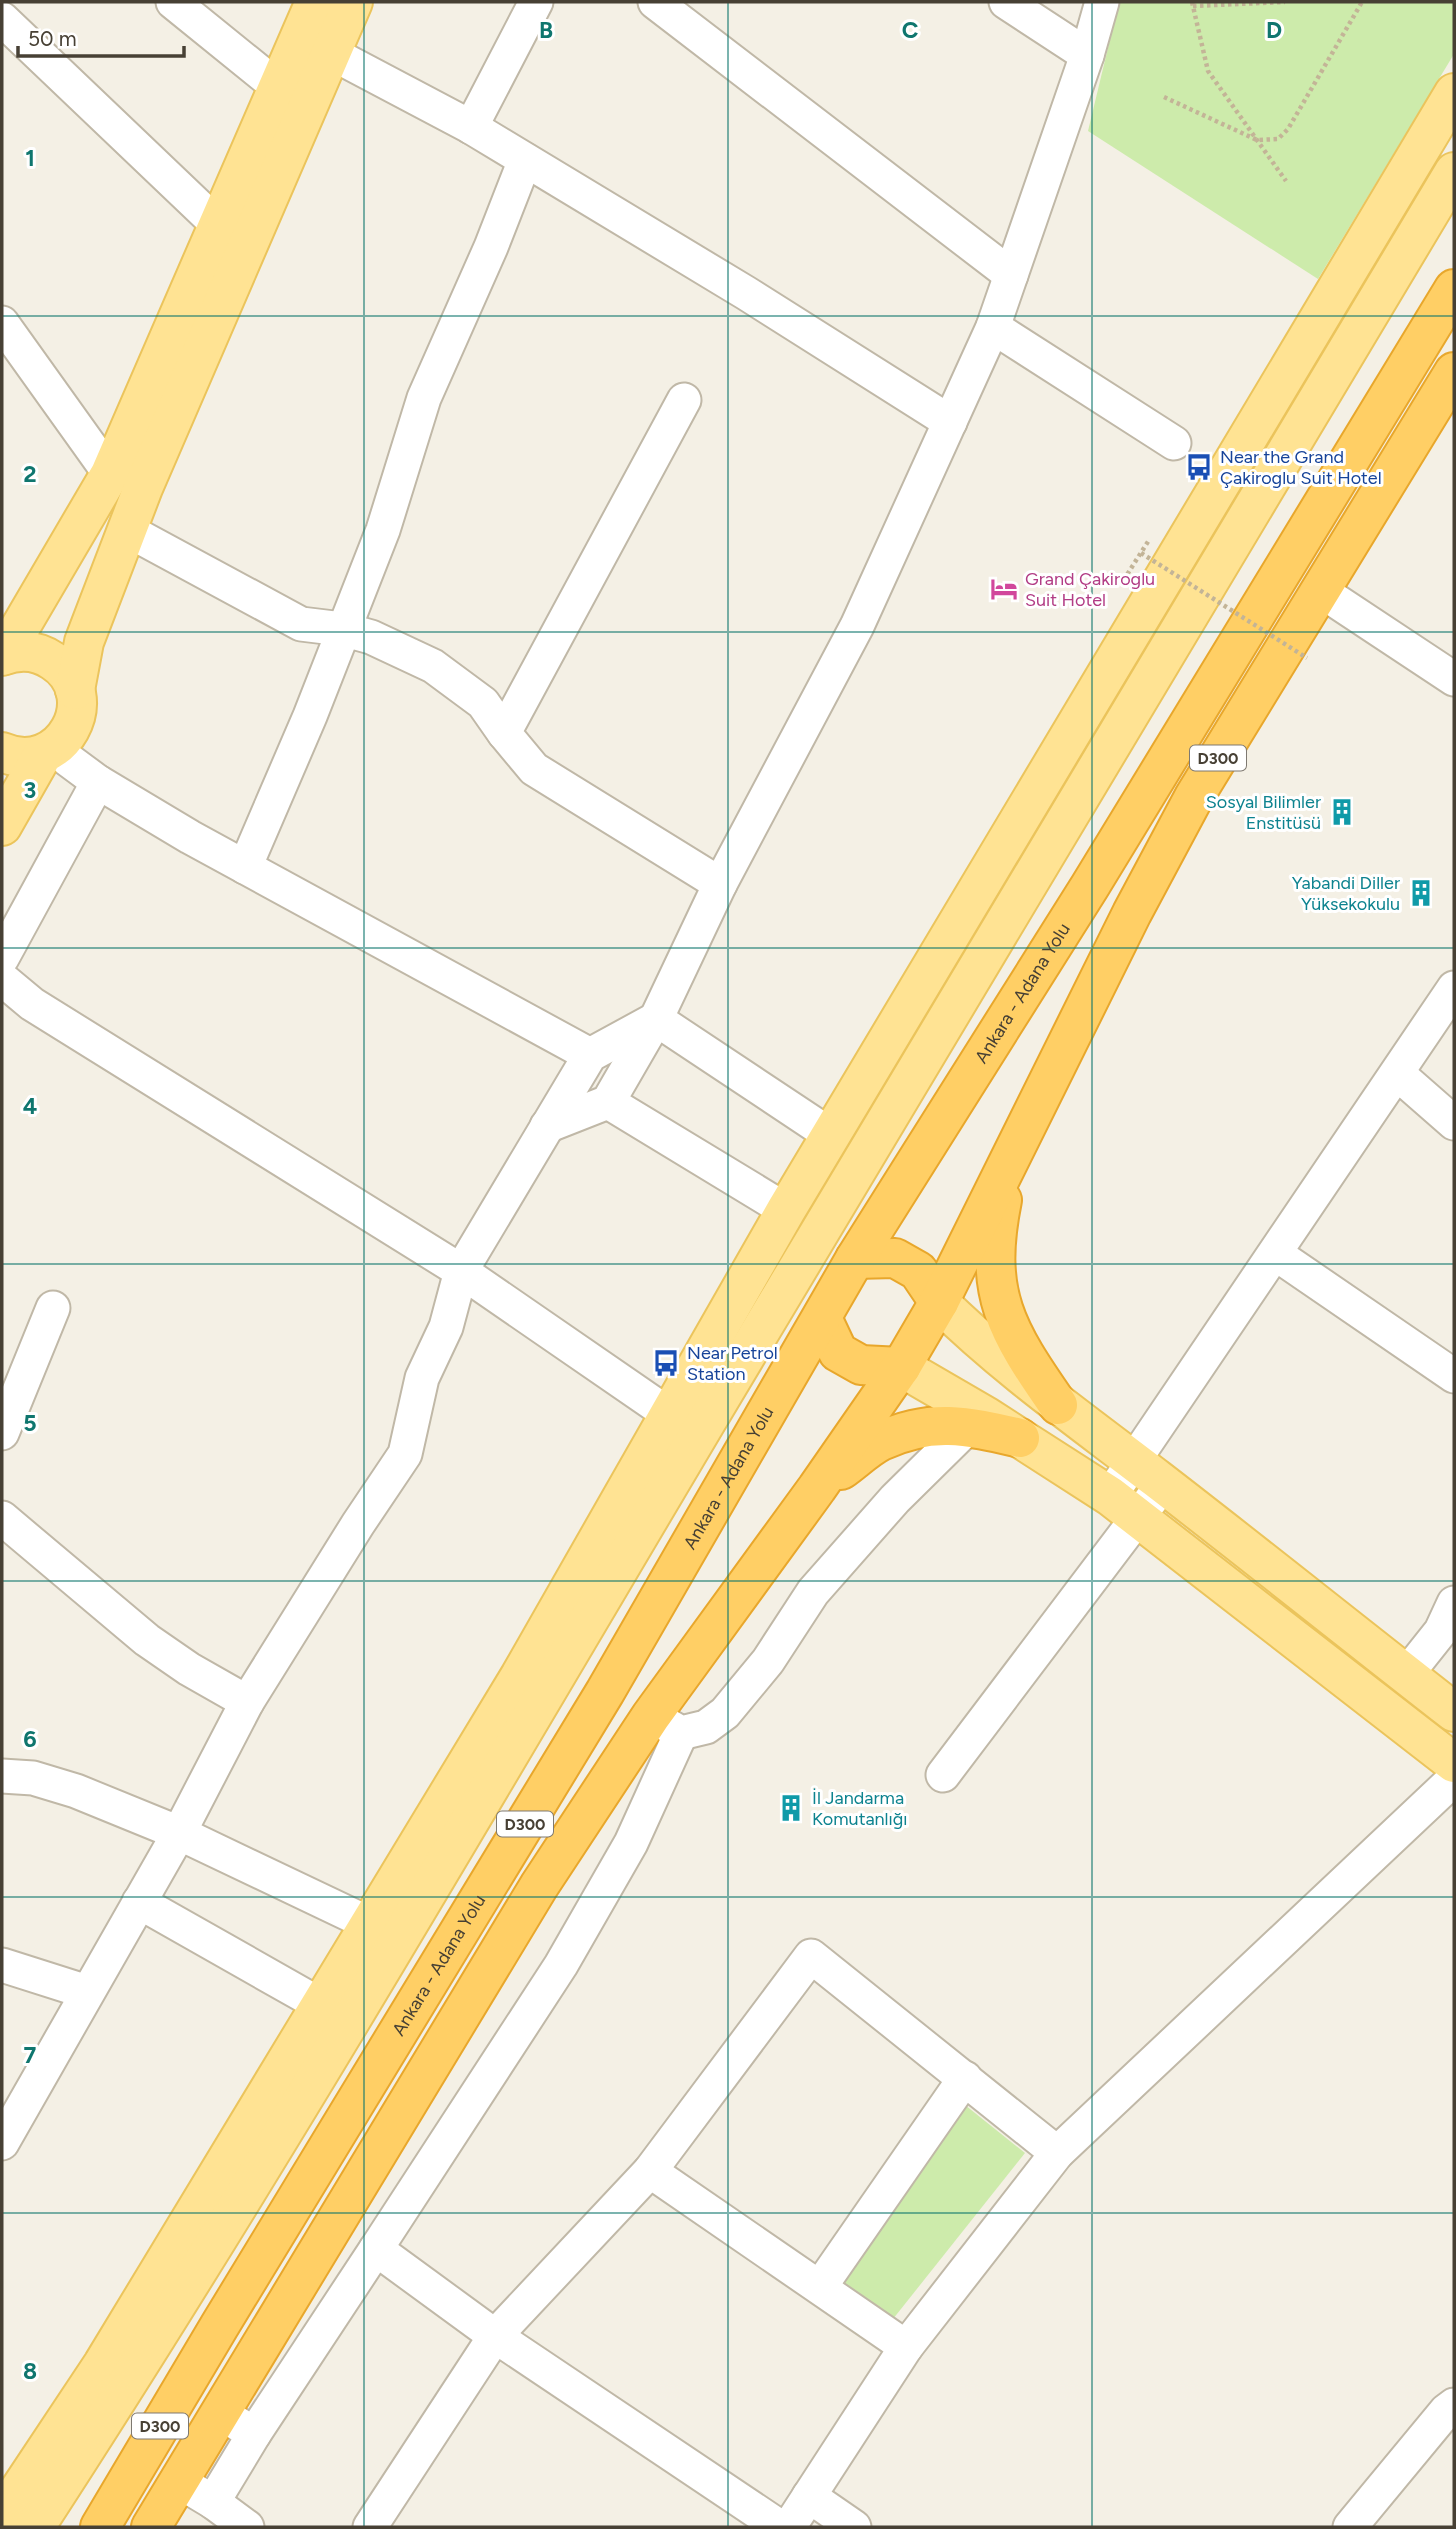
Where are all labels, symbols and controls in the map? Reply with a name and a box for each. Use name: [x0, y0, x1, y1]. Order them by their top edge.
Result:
scale bar: [18, 14, 184, 58]
text: B: [539, 16, 553, 44]
text: C: [902, 16, 919, 44]
text: D: [1266, 16, 1282, 44]
text: 50 m: [28, 26, 77, 51]
text: 1: [25, 144, 35, 172]
place label: Near the Grand Çakiroglu Suit Hotel: [1220, 446, 1382, 489]
bus stop icon: Near the Grand Çakiroglu Suit Hotel: [1184, 452, 1214, 482]
text: 2: [23, 460, 37, 488]
place label: Grand Çakiroglu Suit Hotel: [1025, 568, 1155, 611]
hotel icon: Grand Çakiroglu Suit Hotel: [989, 574, 1019, 604]
road number: D300: [1190, 746, 1246, 771]
text: 3: [24, 776, 36, 804]
place label: Sosyal Bilimler Enstitüsü: [1206, 791, 1321, 834]
building icon: Sosyal Bilimler Enstitüsü: [1327, 797, 1357, 827]
place label: Yabandi Diller Yüksekokulu: [1292, 872, 1400, 915]
building icon: Yabandi Diller Yüksekokulu: [1406, 878, 1436, 908]
street label: Ankara - Adana Yolu: [970, 919, 1075, 1067]
text: 4: [23, 1092, 37, 1120]
place label: Near Petrol Station: [687, 1342, 778, 1385]
bus stop icon: Near Petrol Station: [651, 1348, 681, 1378]
street label: Ankara - Adana Yolu: [679, 1403, 778, 1553]
text: 5: [23, 1409, 37, 1437]
text: 6: [23, 1725, 37, 1753]
place label: İl Jandarma Komutanlığı: [812, 1787, 908, 1830]
building icon: İl Jandarma Komutanlığı: [776, 1793, 806, 1823]
road number: D300: [497, 1812, 553, 1836]
street label: Ankara - Adana Yolu: [387, 1891, 490, 2040]
text: 7: [24, 2041, 37, 2069]
text: 8: [23, 2357, 37, 2385]
road number: D300: [132, 2414, 188, 2438]

